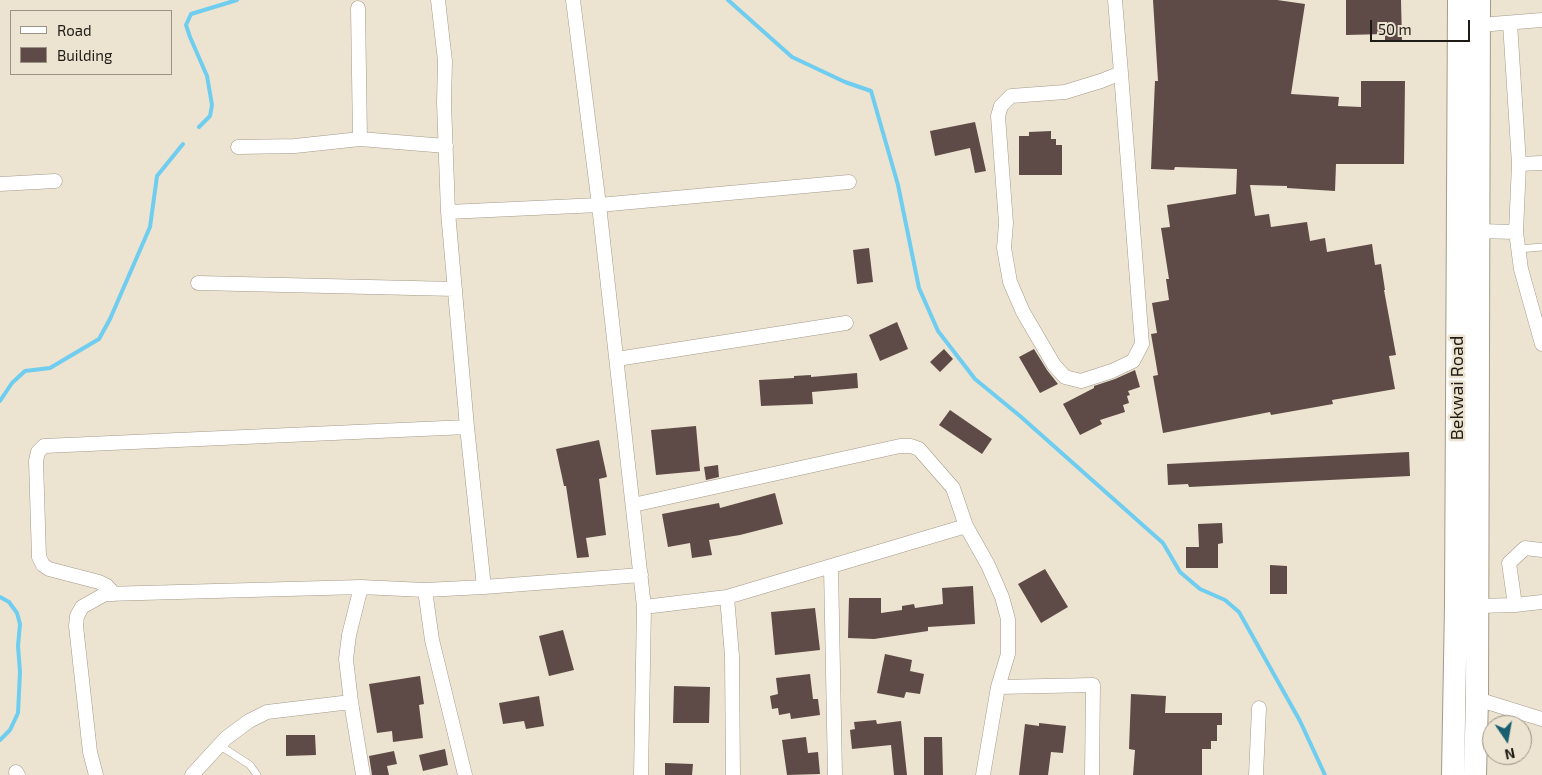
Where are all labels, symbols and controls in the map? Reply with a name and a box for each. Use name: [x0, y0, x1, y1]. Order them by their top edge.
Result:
legend: [10, 10, 172, 75]
scale bar: [1372, 10, 1472, 42]
text: 50 m: [1378, 20, 1412, 38]
text: Road: [57, 21, 92, 39]
text: Building: [57, 46, 112, 64]
street label: Bekwai Road: [1446, 336, 1468, 440]
north arrow: [1482, 715, 1532, 765]
text: N: [1503, 745, 1517, 764]

